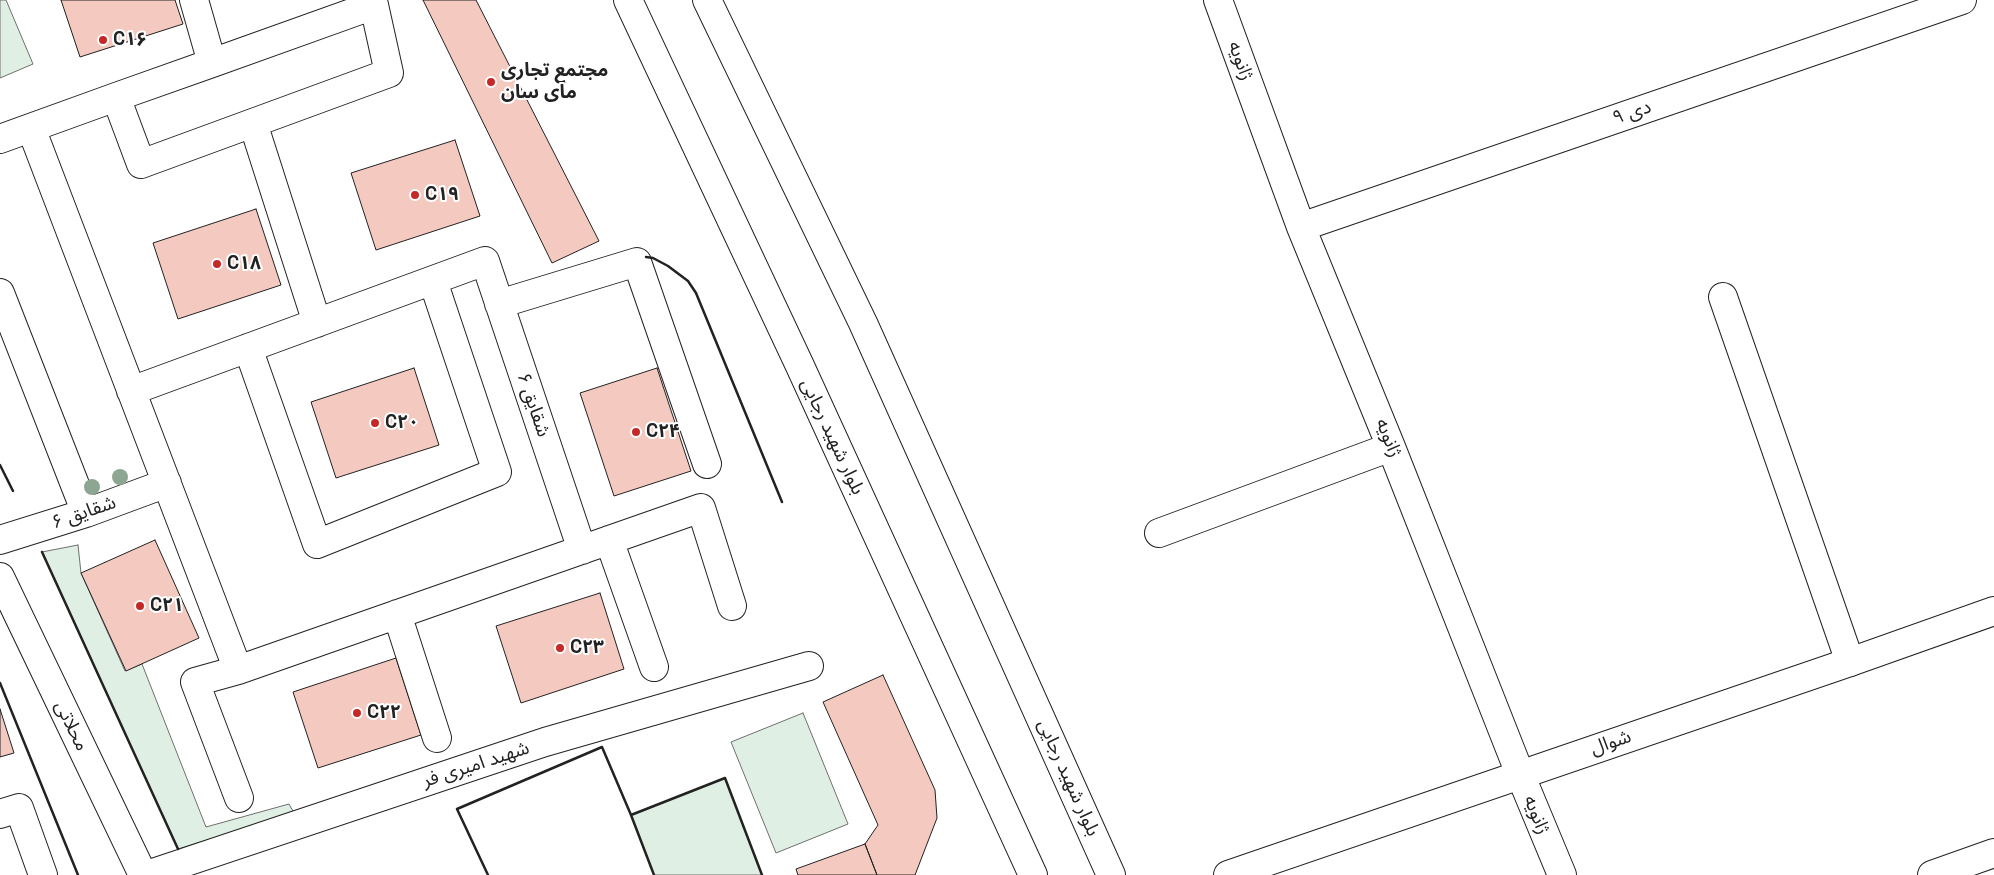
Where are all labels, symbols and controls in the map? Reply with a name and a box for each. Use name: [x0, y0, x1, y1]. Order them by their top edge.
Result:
place label: C۱۶: [113, 29, 147, 51]
marker: C۱۶: [97, 34, 109, 46]
street label: ژانویه: [1222, 38, 1258, 84]
place label: مجتمع تجاری مای سان: [501, 60, 608, 104]
marker: مجتمع تجاری مای سان: [485, 76, 497, 88]
street label: ۹ دی: [1610, 96, 1654, 130]
place label: C۱۹: [425, 184, 459, 206]
marker: C۱۹: [409, 189, 421, 201]
place label: C۱۸: [227, 253, 261, 275]
marker: C۱۸: [211, 258, 223, 270]
street label: شقایق ۶: [511, 370, 555, 440]
street label: بلوار شهید رجایی: [795, 375, 869, 499]
place label: C۲۰: [385, 412, 419, 434]
street label: ژانویه: [1370, 415, 1406, 461]
marker: C۲۰: [369, 417, 381, 429]
place label: C۲۴: [646, 421, 680, 443]
marker: C۲۴: [630, 426, 642, 438]
street label: شقایق ۶: [49, 491, 119, 535]
place label: C۲۱: [150, 595, 184, 617]
marker: C۲۱: [134, 600, 146, 612]
place label: C۲۳: [570, 637, 604, 659]
marker: C۲۳: [554, 642, 566, 654]
street label: محلاتی: [49, 697, 93, 755]
place label: C۲۲: [367, 702, 401, 724]
marker: C۲۲: [351, 707, 363, 719]
street label: بلوار شهید رجایی: [1032, 716, 1104, 840]
street label: شوال: [1588, 725, 1634, 761]
street label: شهید امیری فر: [420, 737, 532, 793]
street label: ژانویه: [1518, 792, 1554, 838]

